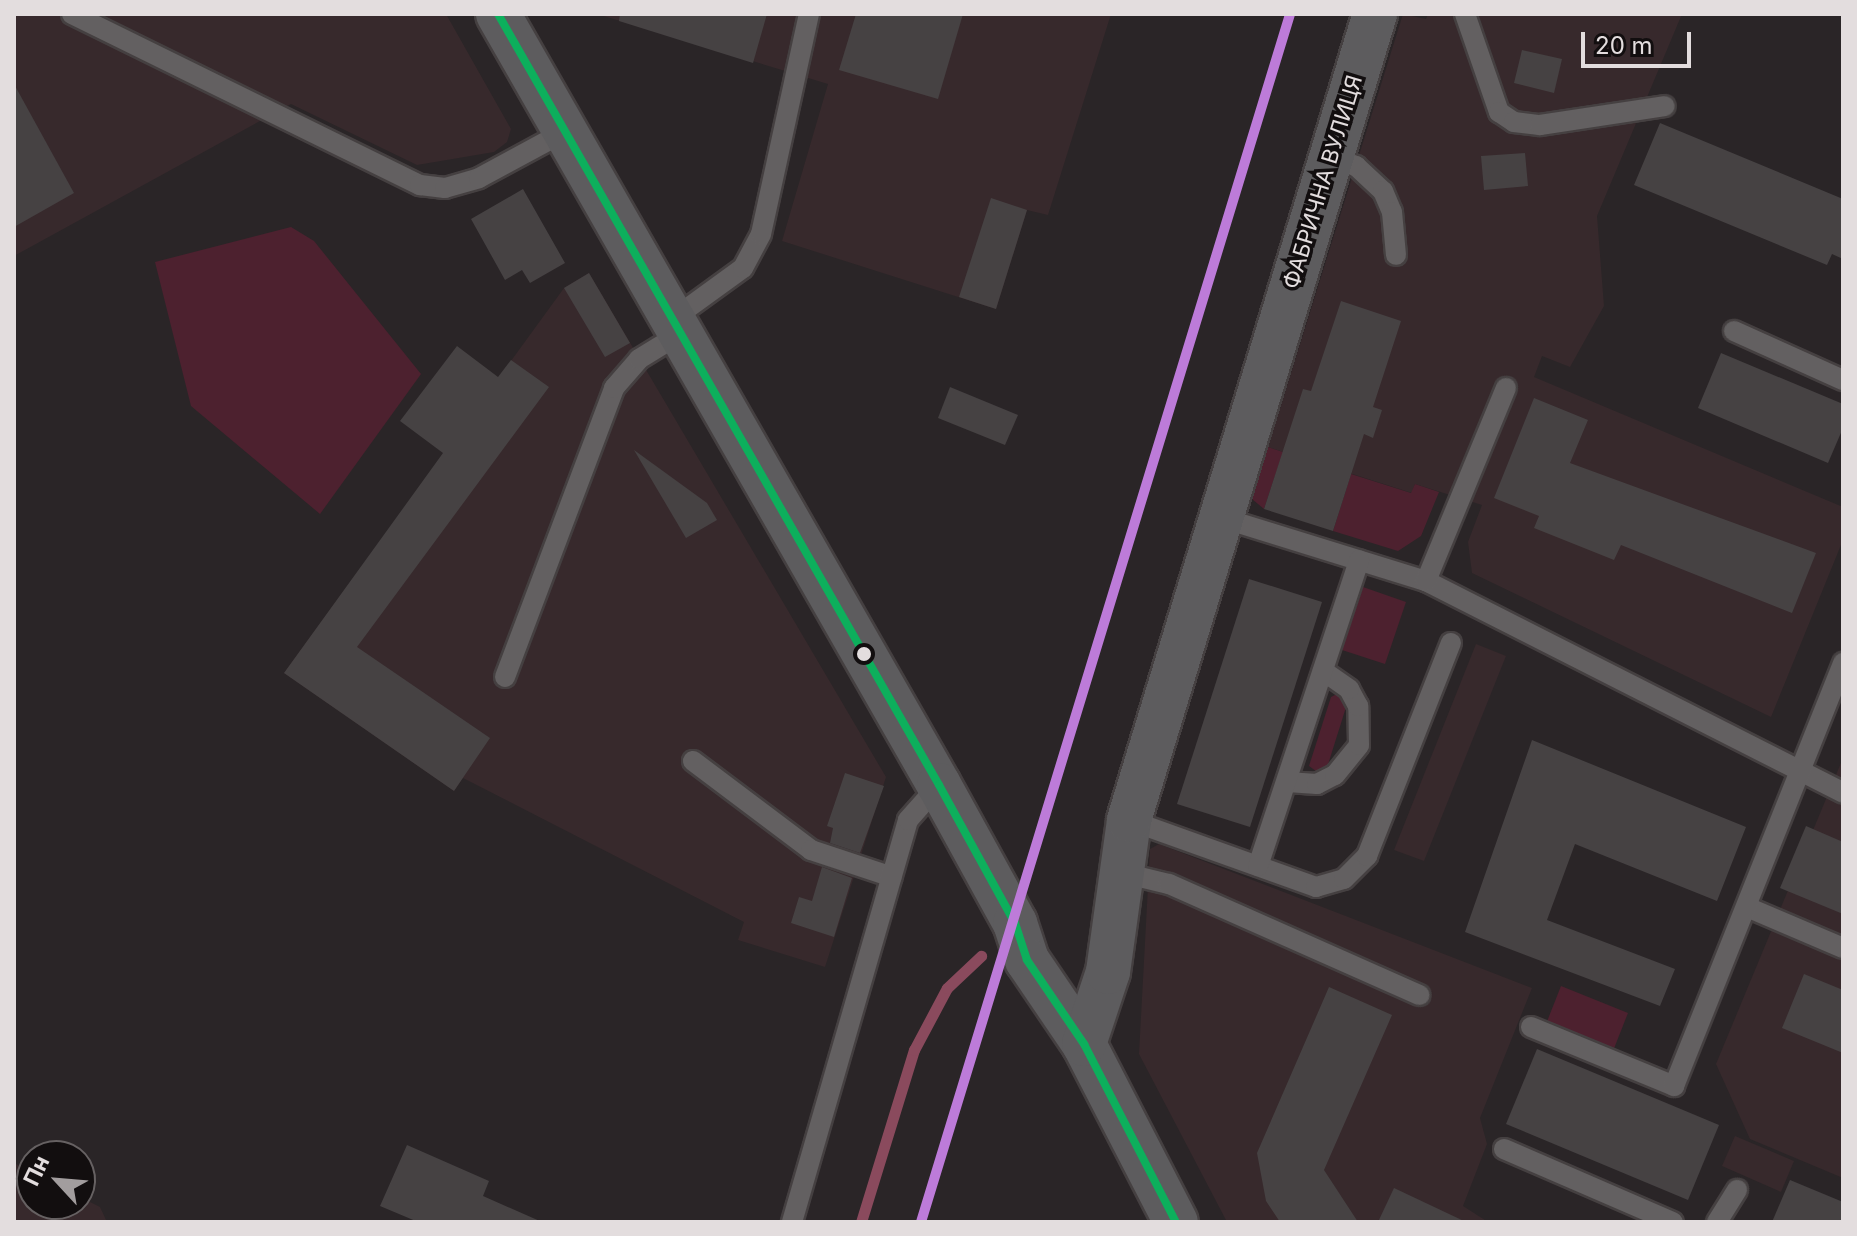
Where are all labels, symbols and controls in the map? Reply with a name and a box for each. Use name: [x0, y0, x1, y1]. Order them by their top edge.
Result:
scale bar: [1585, 16, 1695, 66]
text: 20 m: [1595, 31, 1653, 60]
street label: ФАБРИЧНА ВУЛИЦЯ: [1278, 72, 1368, 292]
unlabelled marker: [856, 646, 872, 662]
north arrow: [16, 1140, 96, 1220]
text: Пн: [18, 1151, 55, 1190]

